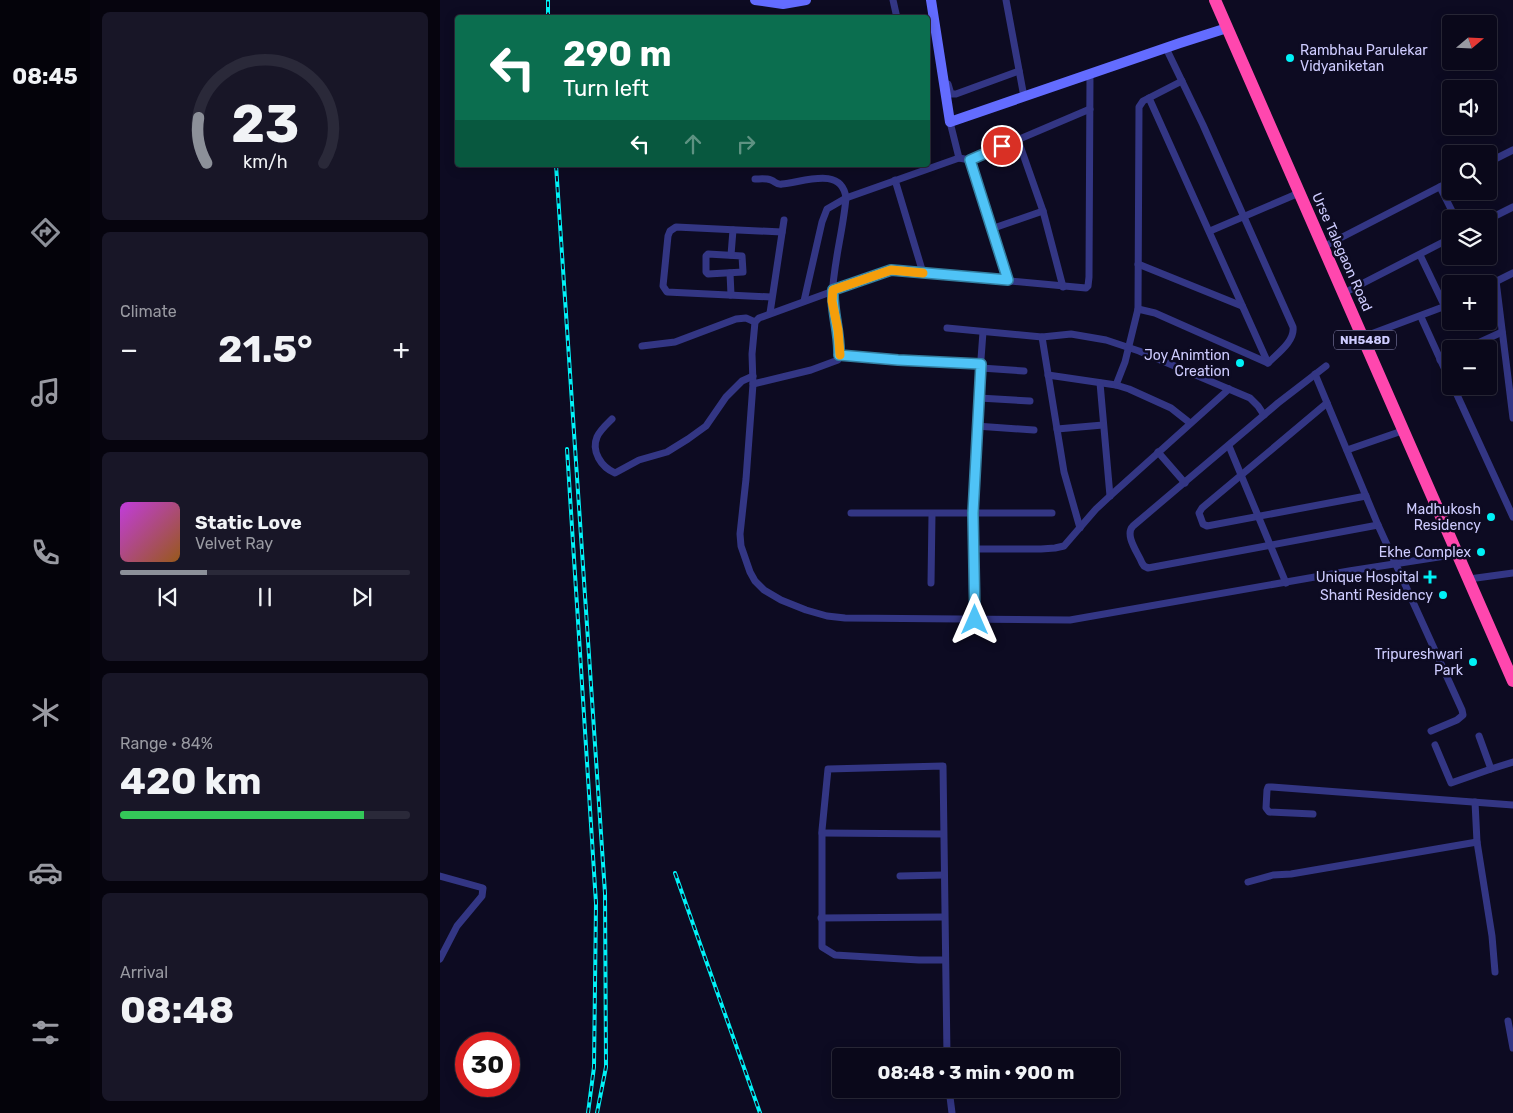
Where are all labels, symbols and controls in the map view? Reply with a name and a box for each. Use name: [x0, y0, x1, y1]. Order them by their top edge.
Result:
north arrow: [1442, 15, 1498, 70]
map controls: [1442, 15, 1497, 395]
text: 290 m: [563, 33, 672, 75]
icon: left: [480, 35, 545, 100]
place label: Rambhau Parulekar Vidyaniketan: [1300, 42, 1428, 75]
marker: Rambhau Parulekar Vidyaniketan: [1284, 52, 1296, 64]
text: 08:45: [12, 63, 78, 90]
text: Turn left: [563, 75, 649, 102]
button: sound: [1442, 80, 1497, 135]
text: 23: [231, 93, 299, 155]
pin: [981, 125, 1023, 167]
icon: left: [626, 130, 654, 158]
icon: ahead: [679, 130, 707, 158]
icon: right: [732, 130, 760, 158]
icon: arrive: [988, 132, 1016, 160]
button: search: [1442, 145, 1497, 200]
text: km/h: [243, 151, 287, 172]
street label: Urse Talegaon Road: [1308, 190, 1376, 314]
button: layers: [1442, 210, 1497, 265]
icon: directions: [28, 215, 63, 250]
button: +: [1442, 275, 1497, 330]
text: Climate: [120, 302, 177, 321]
text: 21.5°: [218, 326, 313, 372]
road number: NH548D: [1334, 330, 1396, 350]
text: −: [120, 333, 138, 366]
text: +: [393, 333, 410, 366]
button: −: [1442, 340, 1497, 395]
place label: Joy Animtion Creation: [1144, 347, 1230, 380]
marker: Joy Animtion Creation: [1234, 357, 1246, 369]
icon: music: [28, 375, 63, 410]
place label: Madhukosh Residency: [1406, 501, 1481, 534]
text: Static Love: [195, 511, 302, 534]
marker: Madhukosh Residency: [1485, 511, 1497, 523]
text: Velvet Ray: [195, 534, 273, 553]
icon: phone: [28, 535, 63, 570]
place label: Ekhe Complex: [1379, 544, 1471, 561]
marker: Ekhe Complex: [1475, 546, 1487, 558]
place label: Unique Hospital: [1316, 569, 1419, 586]
marker: Unique Hospital: [1423, 570, 1437, 584]
icon: previous: [154, 583, 182, 611]
icon: pause: [251, 583, 279, 611]
icon: next: [348, 583, 376, 611]
place label: Shanti Residency: [1320, 587, 1433, 604]
marker: Shanti Residency: [1437, 589, 1449, 601]
position arrow: [948, 593, 1000, 645]
place label: Tripureshwari Park: [1375, 646, 1464, 679]
marker: Tripureshwari Park: [1467, 656, 1479, 668]
icon: climate: [28, 695, 63, 730]
text: Range · 84%: [120, 734, 213, 753]
text: 420 km: [120, 758, 262, 804]
icon: car: [28, 855, 63, 890]
text: Arrival: [120, 963, 168, 982]
text: 08:48: [120, 987, 234, 1033]
icon: filters: [28, 1015, 63, 1050]
speed limit sign: 30: [455, 1032, 520, 1097]
text: 08:48 · 3 min · 900 m: [878, 1061, 1075, 1084]

